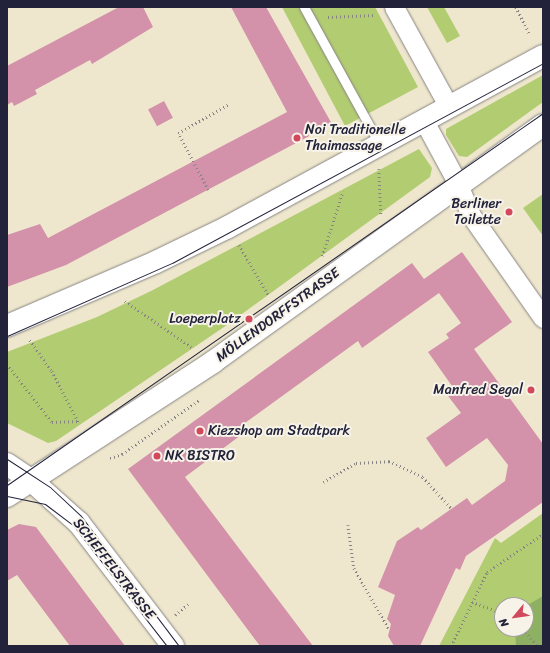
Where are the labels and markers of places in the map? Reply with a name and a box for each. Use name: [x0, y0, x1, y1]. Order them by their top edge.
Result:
place label: Noi Traditionelle Thaimassage: [305, 122, 406, 154]
marker: Noi Traditionelle Thaimassage: [292, 133, 302, 143]
place label: Berliner Toilette: [451, 196, 501, 228]
marker: Berliner Toilette: [504, 207, 514, 217]
place label: Loeperplatz: [169, 311, 241, 327]
marker: Loeperplatz: [244, 314, 254, 324]
place label: Manfred Segal: [433, 382, 523, 398]
marker: Manfred Segal: [526, 385, 536, 395]
place label: Kiezshop am Stadtpark: [208, 423, 350, 439]
marker: Kiezshop am Stadtpark: [195, 426, 205, 436]
place label: NK BISTRO: [165, 448, 235, 464]
marker: NK BISTRO: [152, 451, 162, 461]

